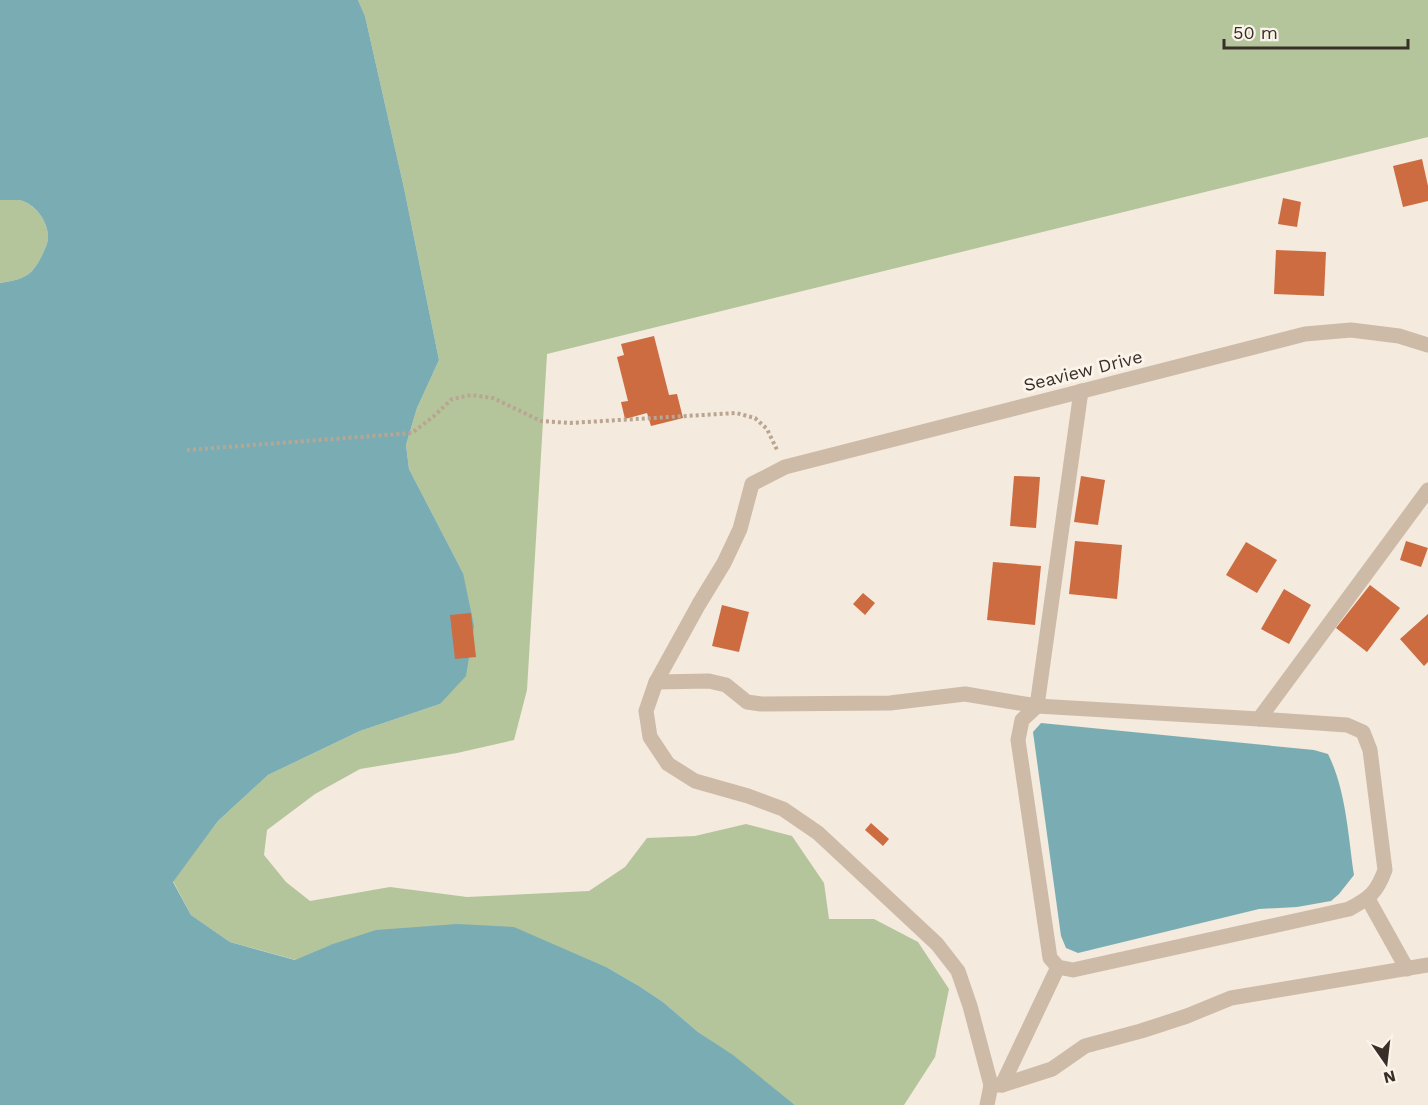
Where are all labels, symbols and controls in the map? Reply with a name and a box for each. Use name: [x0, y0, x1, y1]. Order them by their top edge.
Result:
scale bar: [1224, 12, 1408, 50]
text: 50 m: [1233, 22, 1278, 43]
street label: Seaview Drive: [1021, 346, 1144, 395]
north arrow: [1356, 1033, 1416, 1093]
text: N: [1381, 1066, 1398, 1088]

